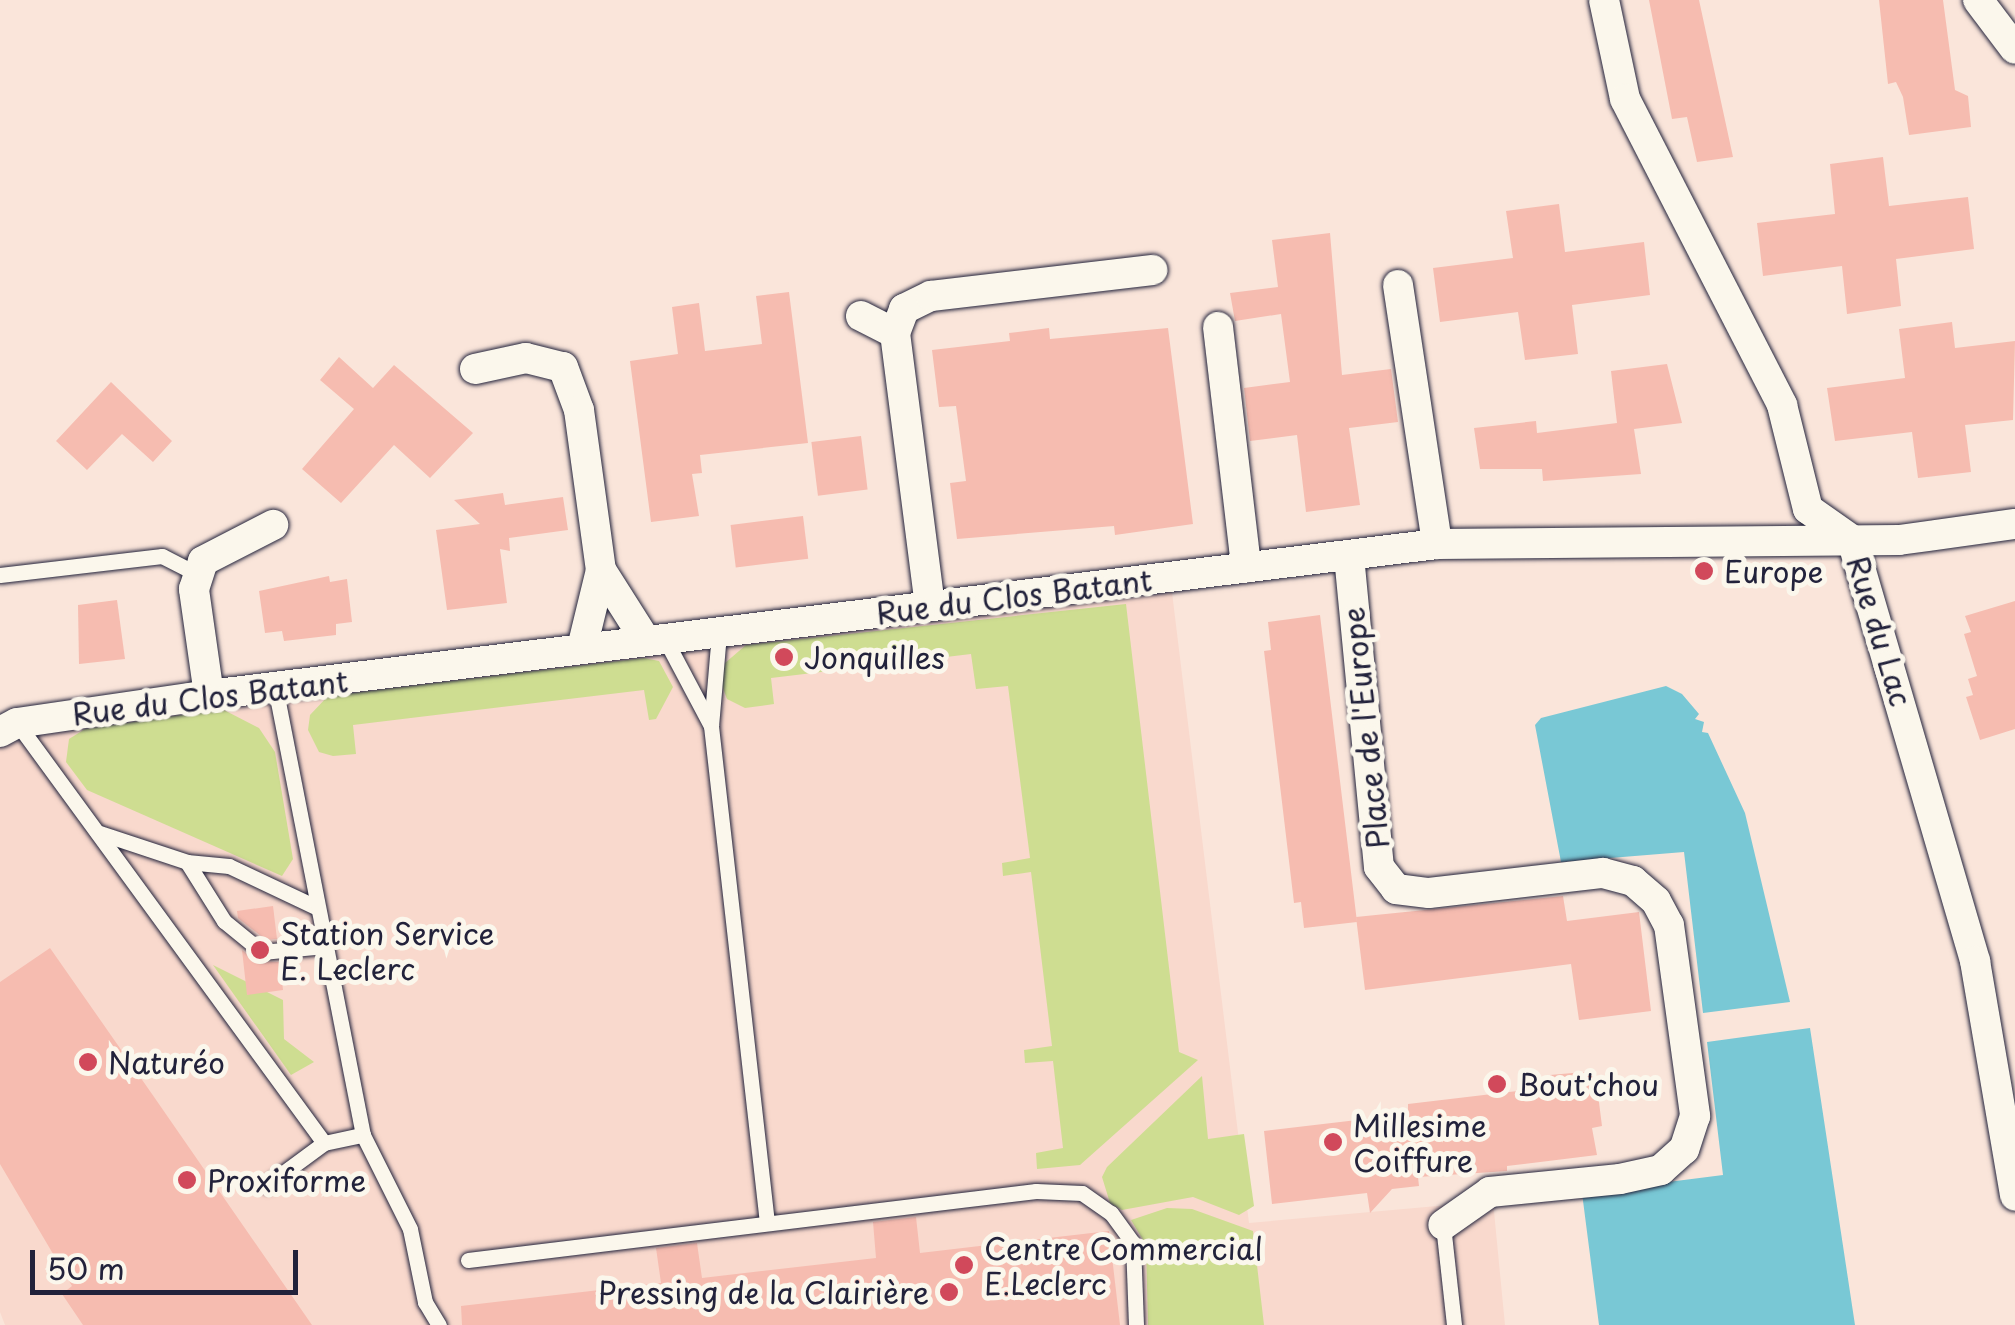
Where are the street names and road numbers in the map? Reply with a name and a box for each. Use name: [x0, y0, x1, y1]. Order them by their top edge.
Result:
street label: Rue du Lac: [1839, 549, 1921, 713]
street label: Rue du Clos Batant: [872, 561, 1156, 631]
street label: Place de l'Europe: [1334, 604, 1396, 852]
street label: Rue du Clos Batant: [68, 662, 352, 732]

